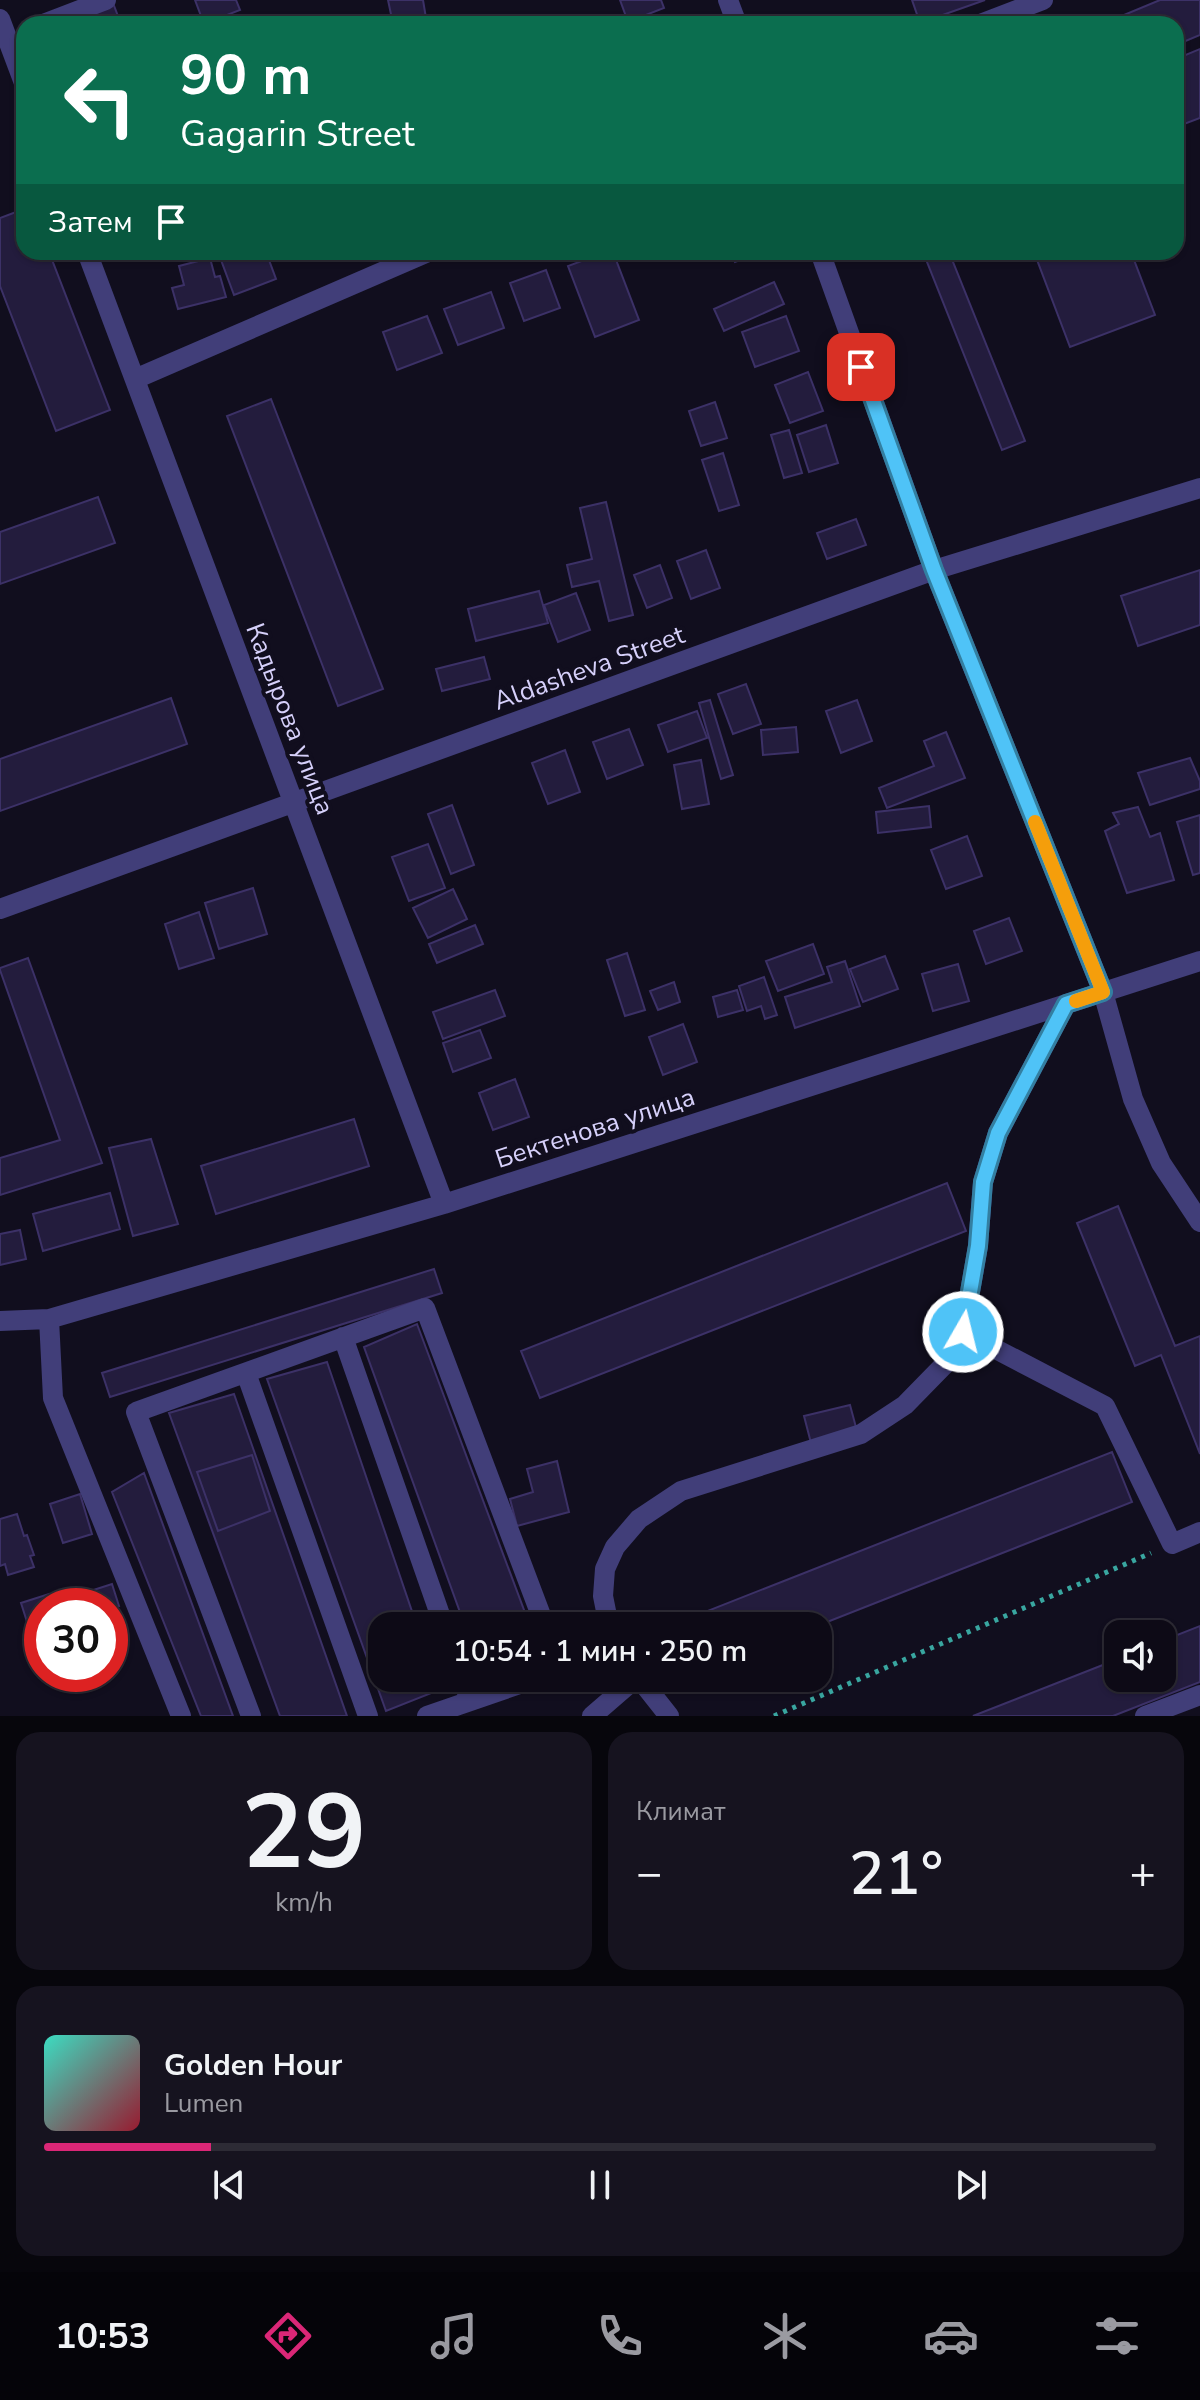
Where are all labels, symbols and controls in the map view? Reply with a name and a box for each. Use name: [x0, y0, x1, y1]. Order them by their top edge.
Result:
text: 90 m: [180, 37, 311, 114]
icon: left: [48, 48, 152, 152]
text: Gagarin Street: [180, 110, 415, 159]
icon: arrive: [149, 200, 193, 244]
text: Затем: [48, 202, 133, 243]
pin: [827, 333, 895, 401]
icon: arrive: [839, 345, 883, 389]
street label: Aldasheva Street: [489, 617, 690, 719]
street label: Кадырова улица: [237, 618, 343, 820]
street label: Бектенова улица: [491, 1079, 699, 1177]
position arrow: [921, 1290, 1005, 1374]
speed limit sign: 30: [24, 1588, 128, 1692]
map controls: [1104, 1620, 1176, 1692]
button: sound: [1104, 1620, 1176, 1692]
text: 10:54 · 1 мин · 250 m: [453, 1631, 747, 1672]
text: 29: [242, 1762, 366, 1904]
text: Климат: [636, 1794, 725, 1829]
text: 21°: [849, 1833, 943, 1915]
text: −: [636, 1844, 662, 1904]
text: +: [1130, 1844, 1156, 1904]
text: km/h: [275, 1885, 333, 1920]
text: Golden Hour: [164, 2045, 342, 2086]
text: Lumen: [164, 2086, 243, 2121]
icon: previous: [207, 2163, 251, 2207]
icon: pause: [578, 2163, 622, 2207]
icon: next: [949, 2163, 993, 2207]
icon: directions: [260, 2308, 316, 2364]
icon: music: [426, 2308, 482, 2364]
icon: phone: [592, 2308, 648, 2364]
icon: climate: [757, 2308, 813, 2364]
icon: car: [923, 2308, 979, 2364]
icon: filters: [1089, 2308, 1145, 2364]
text: 10:53: [55, 2312, 150, 2361]

